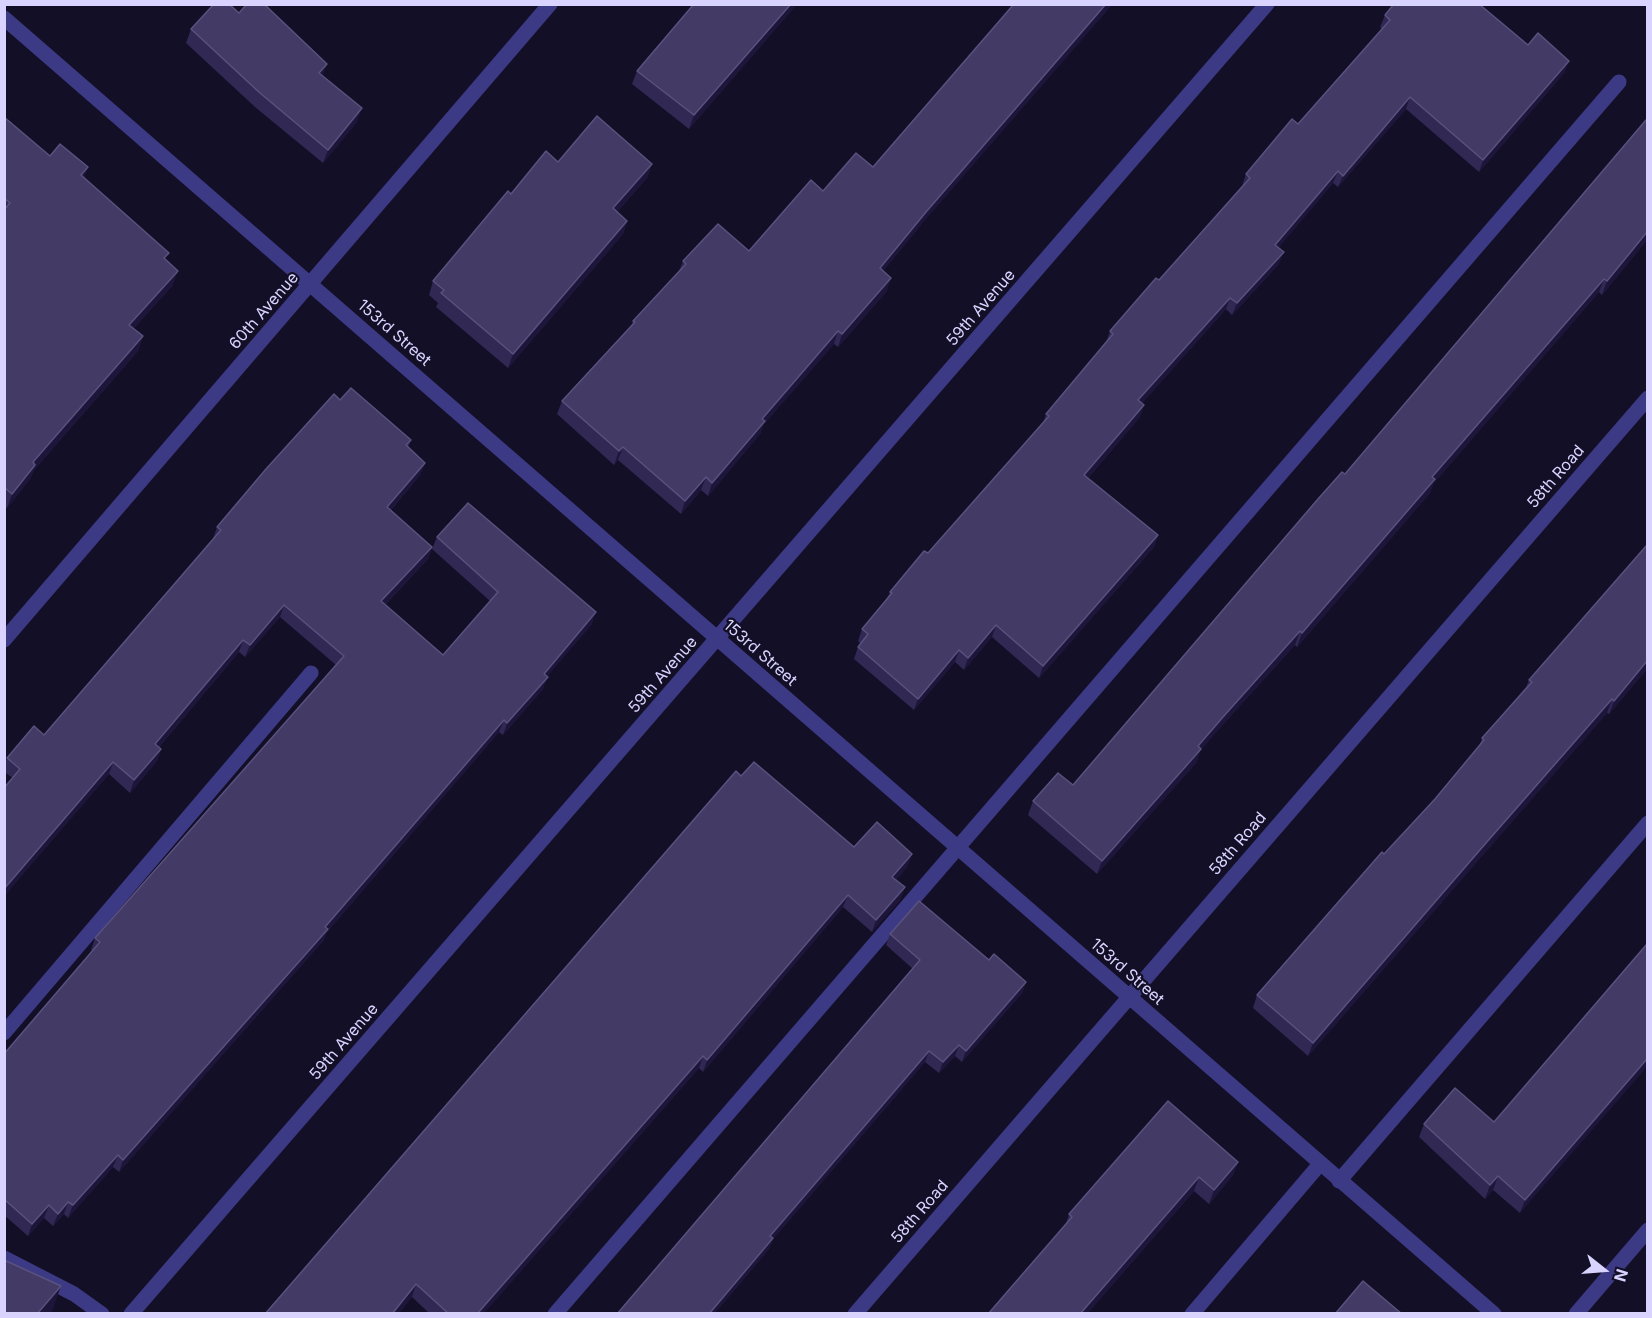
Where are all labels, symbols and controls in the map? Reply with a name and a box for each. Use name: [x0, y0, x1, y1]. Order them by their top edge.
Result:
street label: 59th Avenue: [942, 266, 1020, 350]
street label: 60th Avenue: [225, 269, 303, 353]
street label: 153rd Street: [353, 296, 435, 370]
street label: 58th Road: [1523, 441, 1589, 513]
street label: 153rd Street: [719, 616, 801, 690]
street label: 59th Avenue: [624, 633, 702, 717]
street label: 58th Road: [1205, 808, 1271, 880]
street label: 153rd Street: [1086, 935, 1168, 1009]
street label: 59th Avenue: [305, 1000, 383, 1084]
street label: 58th Road: [887, 1176, 953, 1248]
north arrow: [1574, 1240, 1634, 1300]
text: N: [1610, 1266, 1633, 1284]

